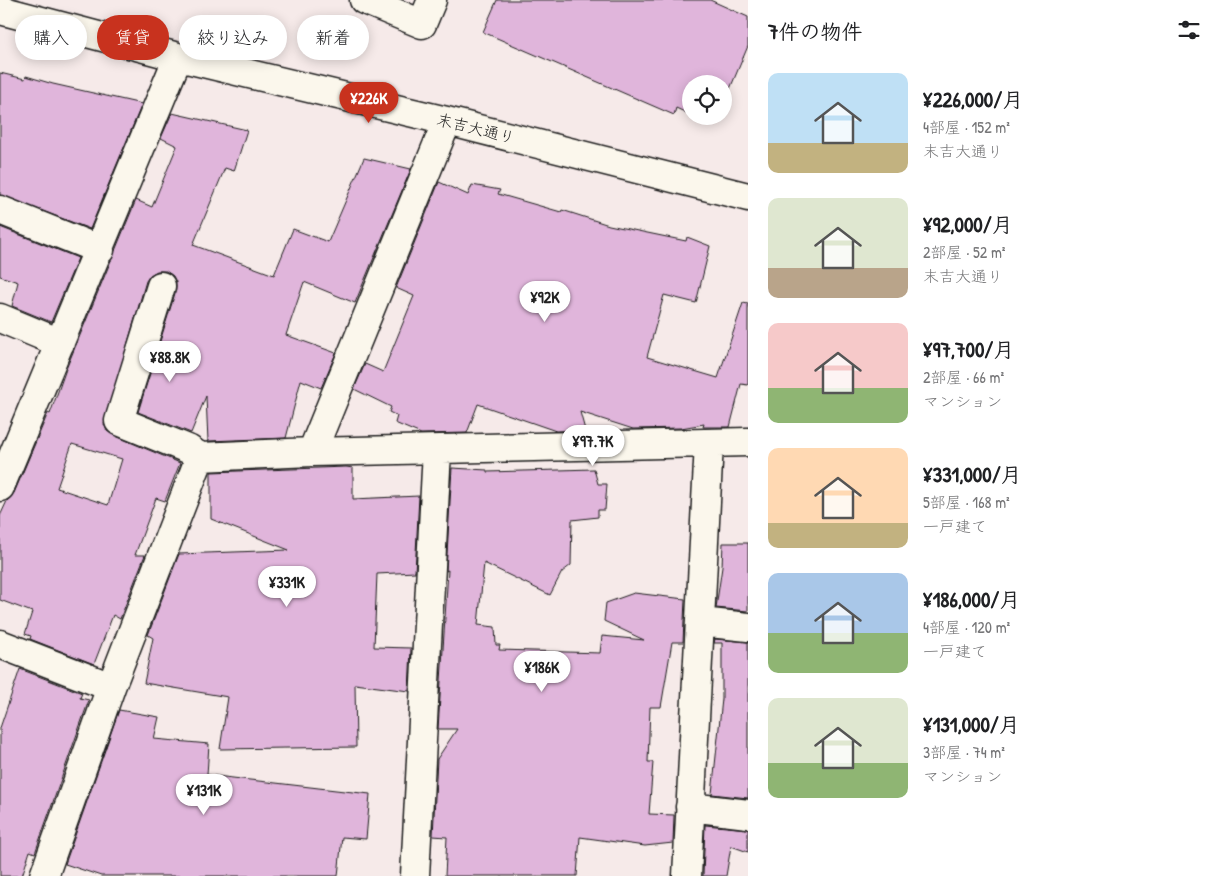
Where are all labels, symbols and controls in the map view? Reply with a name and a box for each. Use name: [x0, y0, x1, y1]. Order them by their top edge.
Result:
chip: 購入: [15, 15, 87, 60]
chip: 賃貸: [97, 15, 169, 60]
chip: 絞り込み: [179, 15, 287, 60]
chip: 新着: [297, 15, 369, 60]
icon: filters: [1175, 16, 1203, 44]
text: 7件の物件: [768, 17, 862, 46]
map controls: [682, 75, 732, 125]
button: locate: [682, 75, 732, 125]
pin: ¥226K: [334, 82, 404, 124]
text: ¥226,000/月: [923, 85, 1023, 114]
text: ¥226K: [350, 87, 388, 109]
icon: home: [808, 93, 868, 153]
street label: 末吉大通り: [435, 108, 517, 148]
text: 4部屋 · 152 m²: [923, 116, 1010, 138]
text: 末吉大通り: [923, 140, 1003, 162]
text: ¥92,000/月: [923, 210, 1013, 239]
icon: home: [808, 218, 868, 278]
text: 2部屋 · 52 m²: [923, 241, 1006, 263]
text: 末吉大通り: [923, 265, 1003, 287]
pin: ¥92K: [515, 280, 575, 323]
text: ¥92K: [530, 286, 560, 308]
text: ¥97,700/月: [923, 335, 1014, 364]
pin: ¥88.8K: [129, 340, 211, 383]
icon: home: [808, 343, 868, 403]
text: ¥88.8K: [150, 346, 190, 368]
text: 2部屋 · 66 m²: [923, 366, 1004, 388]
text: マンション: [923, 390, 1002, 412]
pin: ¥97.7K: [552, 424, 634, 467]
text: ¥97.7K: [573, 430, 613, 452]
text: ¥331,000/月: [923, 460, 1022, 489]
icon: home: [808, 468, 868, 528]
text: 5部屋 · 168 m²: [923, 491, 1010, 513]
text: 一戸建て: [923, 515, 987, 537]
pin: ¥331K: [252, 566, 322, 608]
text: ¥331K: [269, 571, 305, 593]
text: ¥186,000/月: [923, 585, 1020, 614]
icon: home: [808, 593, 868, 653]
text: 4部屋 · 120 m²: [923, 616, 1010, 638]
text: 一戸建て: [923, 640, 987, 662]
pin: ¥186K: [507, 650, 577, 693]
text: ¥186K: [525, 656, 559, 678]
text: ¥131,000/月: [923, 710, 1020, 739]
icon: home: [808, 718, 868, 778]
text: 3部屋 · 74 m²: [923, 741, 1005, 763]
text: マンション: [923, 765, 1002, 787]
pin: ¥131K: [169, 774, 239, 816]
text: ¥131K: [187, 779, 221, 801]

